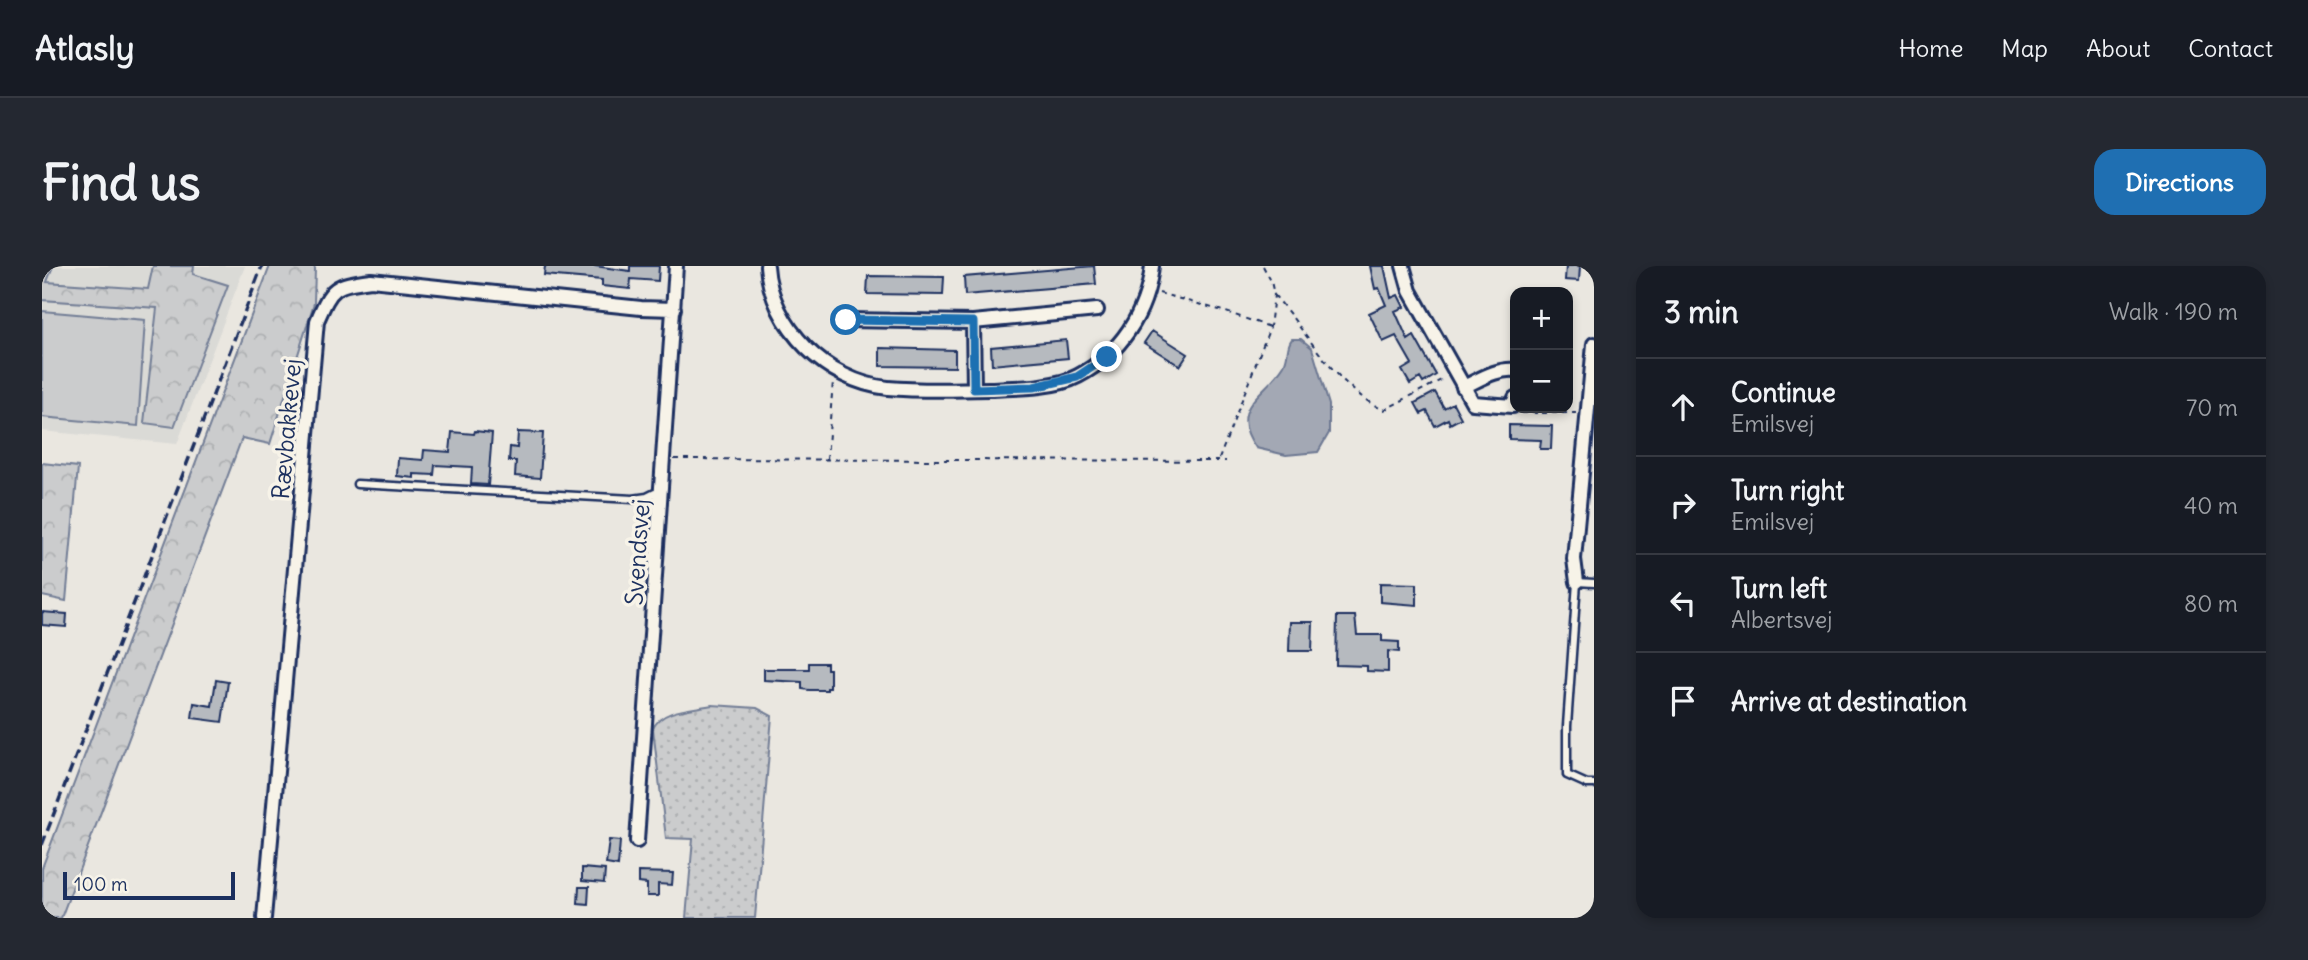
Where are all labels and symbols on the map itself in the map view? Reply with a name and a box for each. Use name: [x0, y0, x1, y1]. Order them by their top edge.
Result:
route start: [830, 304, 861, 335]
route end: [1091, 341, 1122, 372]
street label: Rævbakkevej: [265, 357, 307, 501]
street label: Svendsvej: [618, 498, 656, 606]
scale bar: [63, 869, 234, 901]

